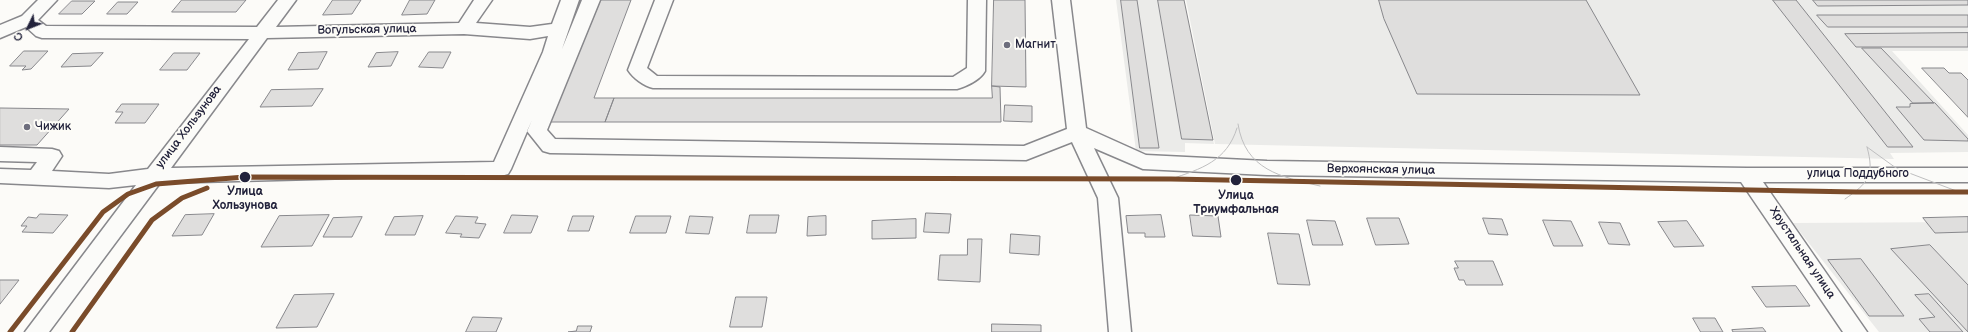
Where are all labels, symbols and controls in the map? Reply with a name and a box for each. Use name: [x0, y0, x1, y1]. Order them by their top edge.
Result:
north arrow: [8, 8, 48, 48]
street label: Вогульская улица: [317, 22, 417, 38]
text: С: [11, 29, 26, 44]
place label: Магнит: [1015, 38, 1056, 52]
marker: Магнит: [1002, 40, 1012, 50]
street label: улица Хользунова: [153, 83, 225, 171]
place label: Чижик: [35, 120, 71, 134]
marker: Чижик: [22, 122, 32, 132]
street label: Верхоянская улица: [1327, 162, 1435, 178]
street label: улица Поддубного: [1807, 167, 1909, 181]
marker: Улица Хользунова: [238, 170, 252, 184]
marker: Улица Триумфальная: [1229, 173, 1243, 187]
place label: Улица Хользунова: [212, 185, 278, 213]
place label: Улица Триумфальная: [1193, 189, 1279, 217]
street label: Хрустальная улица: [1766, 204, 1838, 302]

